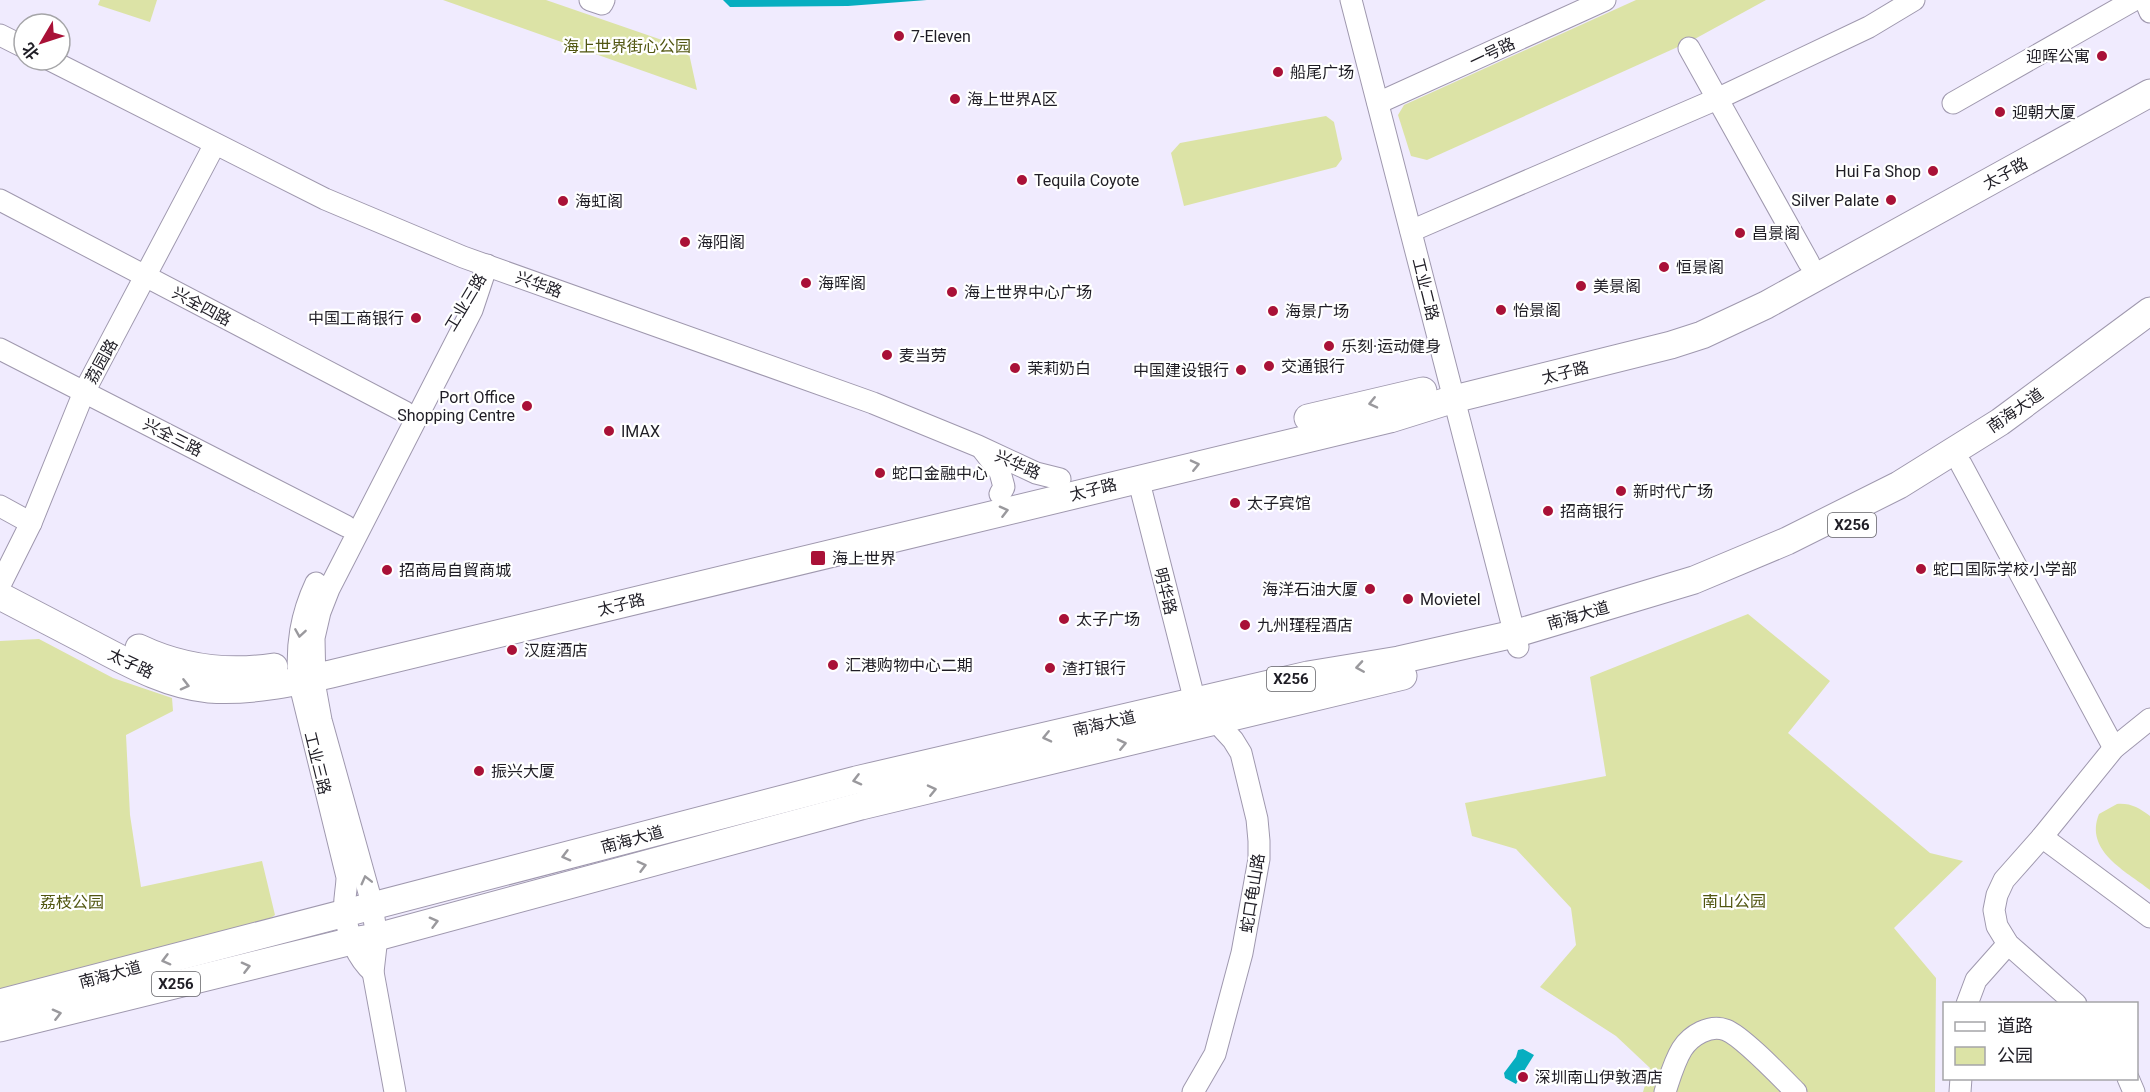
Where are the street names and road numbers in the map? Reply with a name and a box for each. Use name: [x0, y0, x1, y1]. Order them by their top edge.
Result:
street label: 一号路: [1466, 34, 1518, 71]
street label: 太子路: [1980, 153, 2031, 193]
street label: 工业二路: [1409, 256, 1442, 322]
street label: 兴华路: [513, 267, 565, 302]
street label: 工业三路: [441, 270, 490, 335]
street label: 兴全四路: [169, 283, 234, 330]
street label: 荔园路: [81, 336, 121, 387]
street label: 太子路: [1540, 357, 1591, 388]
street label: 南海大道: [1984, 384, 2047, 437]
street label: 兴全三路: [140, 414, 206, 460]
street label: 兴华路: [992, 446, 1044, 483]
street label: 太子路: [1068, 474, 1119, 505]
road number: X256: [1828, 513, 1876, 537]
street label: 明华路: [1150, 566, 1181, 617]
street label: 太子路: [596, 589, 647, 620]
street label: 南海大道: [1545, 598, 1612, 633]
street label: 太子路: [105, 645, 157, 682]
road number: X256: [1267, 667, 1315, 691]
street label: 南海大道: [1071, 707, 1137, 740]
street label: 工业三路: [301, 730, 334, 796]
street label: 南海大道: [599, 822, 666, 857]
street label: 蛇口龟山路: [1237, 852, 1268, 934]
street label: 南海大道: [77, 957, 144, 992]
road number: X256: [152, 972, 200, 996]

